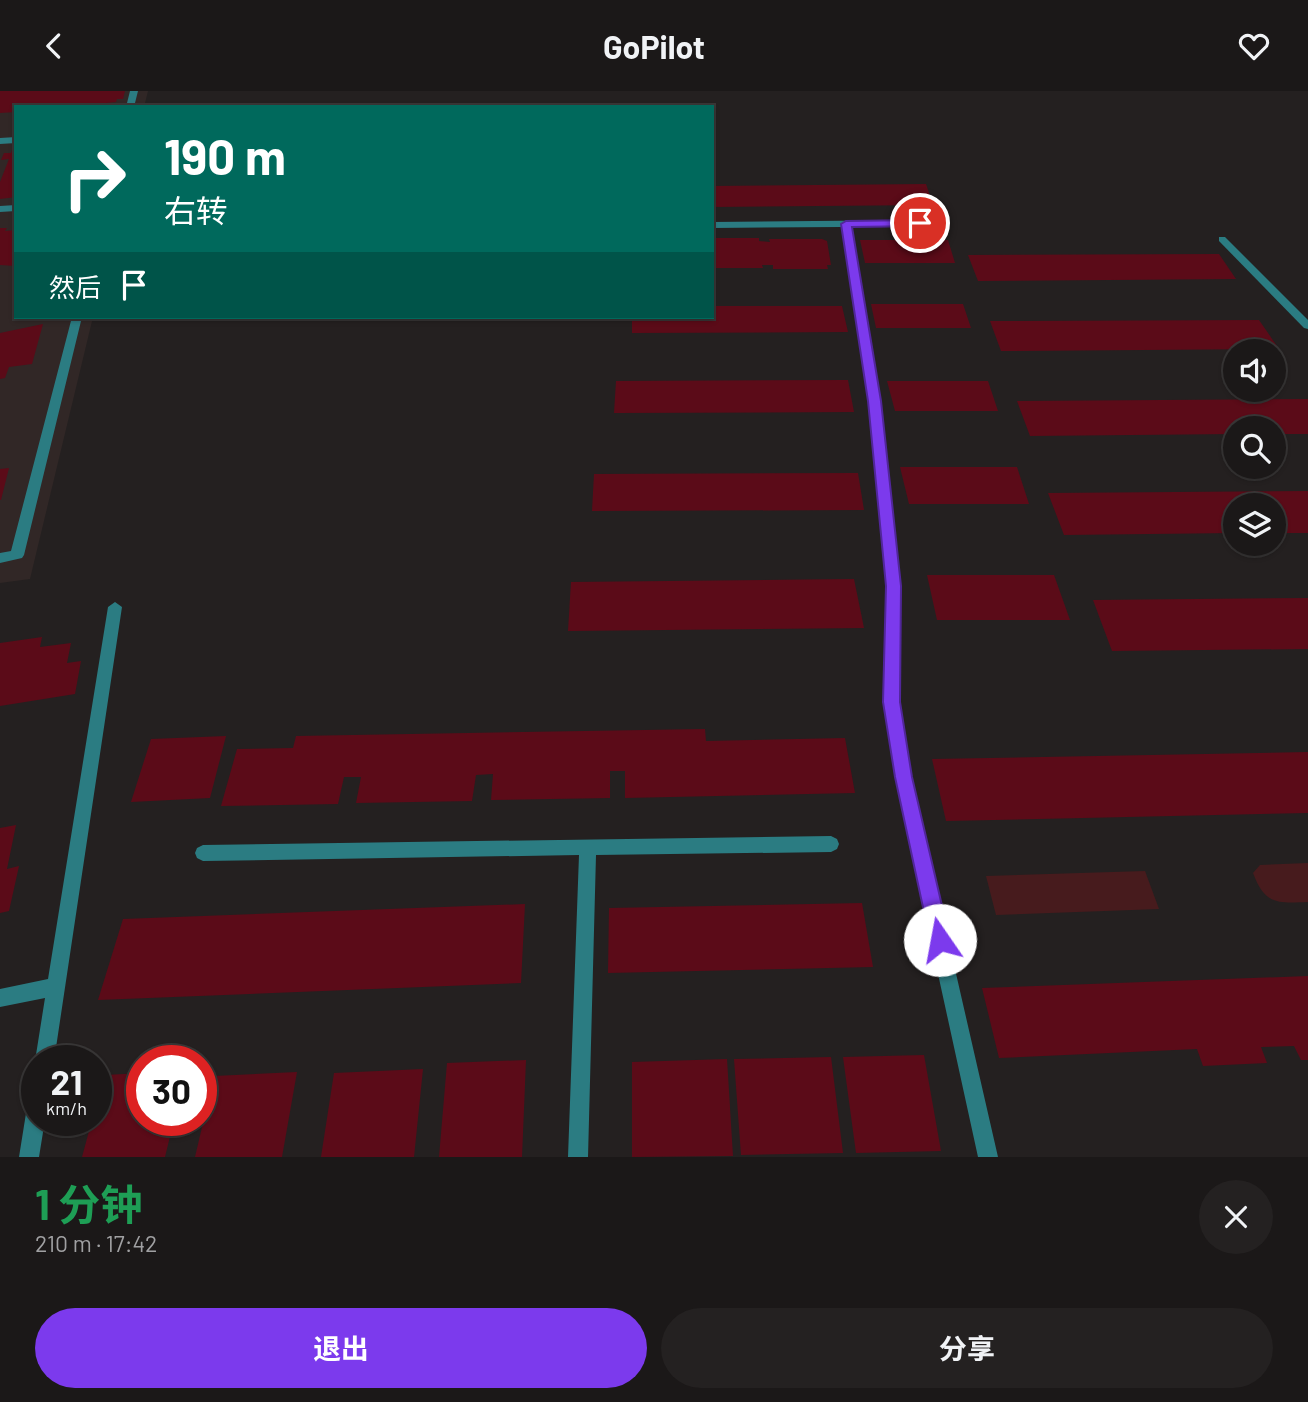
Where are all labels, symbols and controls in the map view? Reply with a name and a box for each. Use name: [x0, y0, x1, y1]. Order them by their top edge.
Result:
icon: back: [35, 27, 73, 65]
text: GoPilot: [603, 27, 705, 65]
icon: heart: [1235, 27, 1273, 65]
text: 190 m: [164, 126, 286, 185]
icon: right: [49, 133, 140, 224]
text: 右转: [164, 191, 228, 229]
pin: [890, 193, 950, 253]
icon: arrive: [901, 204, 939, 242]
icon: arrive: [115, 266, 153, 304]
text: 然后: [49, 271, 101, 302]
map controls: [1223, 339, 1286, 556]
button: sound: [1223, 339, 1286, 402]
button: search: [1223, 416, 1286, 479]
button: layers: [1223, 493, 1286, 556]
position arrow: [903, 903, 977, 977]
speed limit sign: 30: [126, 1045, 217, 1136]
text: 21: [51, 1060, 82, 1102]
text: km/h: [46, 1097, 87, 1119]
text: 1 分钟: [35, 1178, 142, 1228]
button: close: [1199, 1180, 1273, 1254]
text: 210 m · 17:42: [35, 1229, 157, 1257]
button: 退出: [35, 1308, 647, 1388]
button: 分享: [661, 1308, 1273, 1388]

